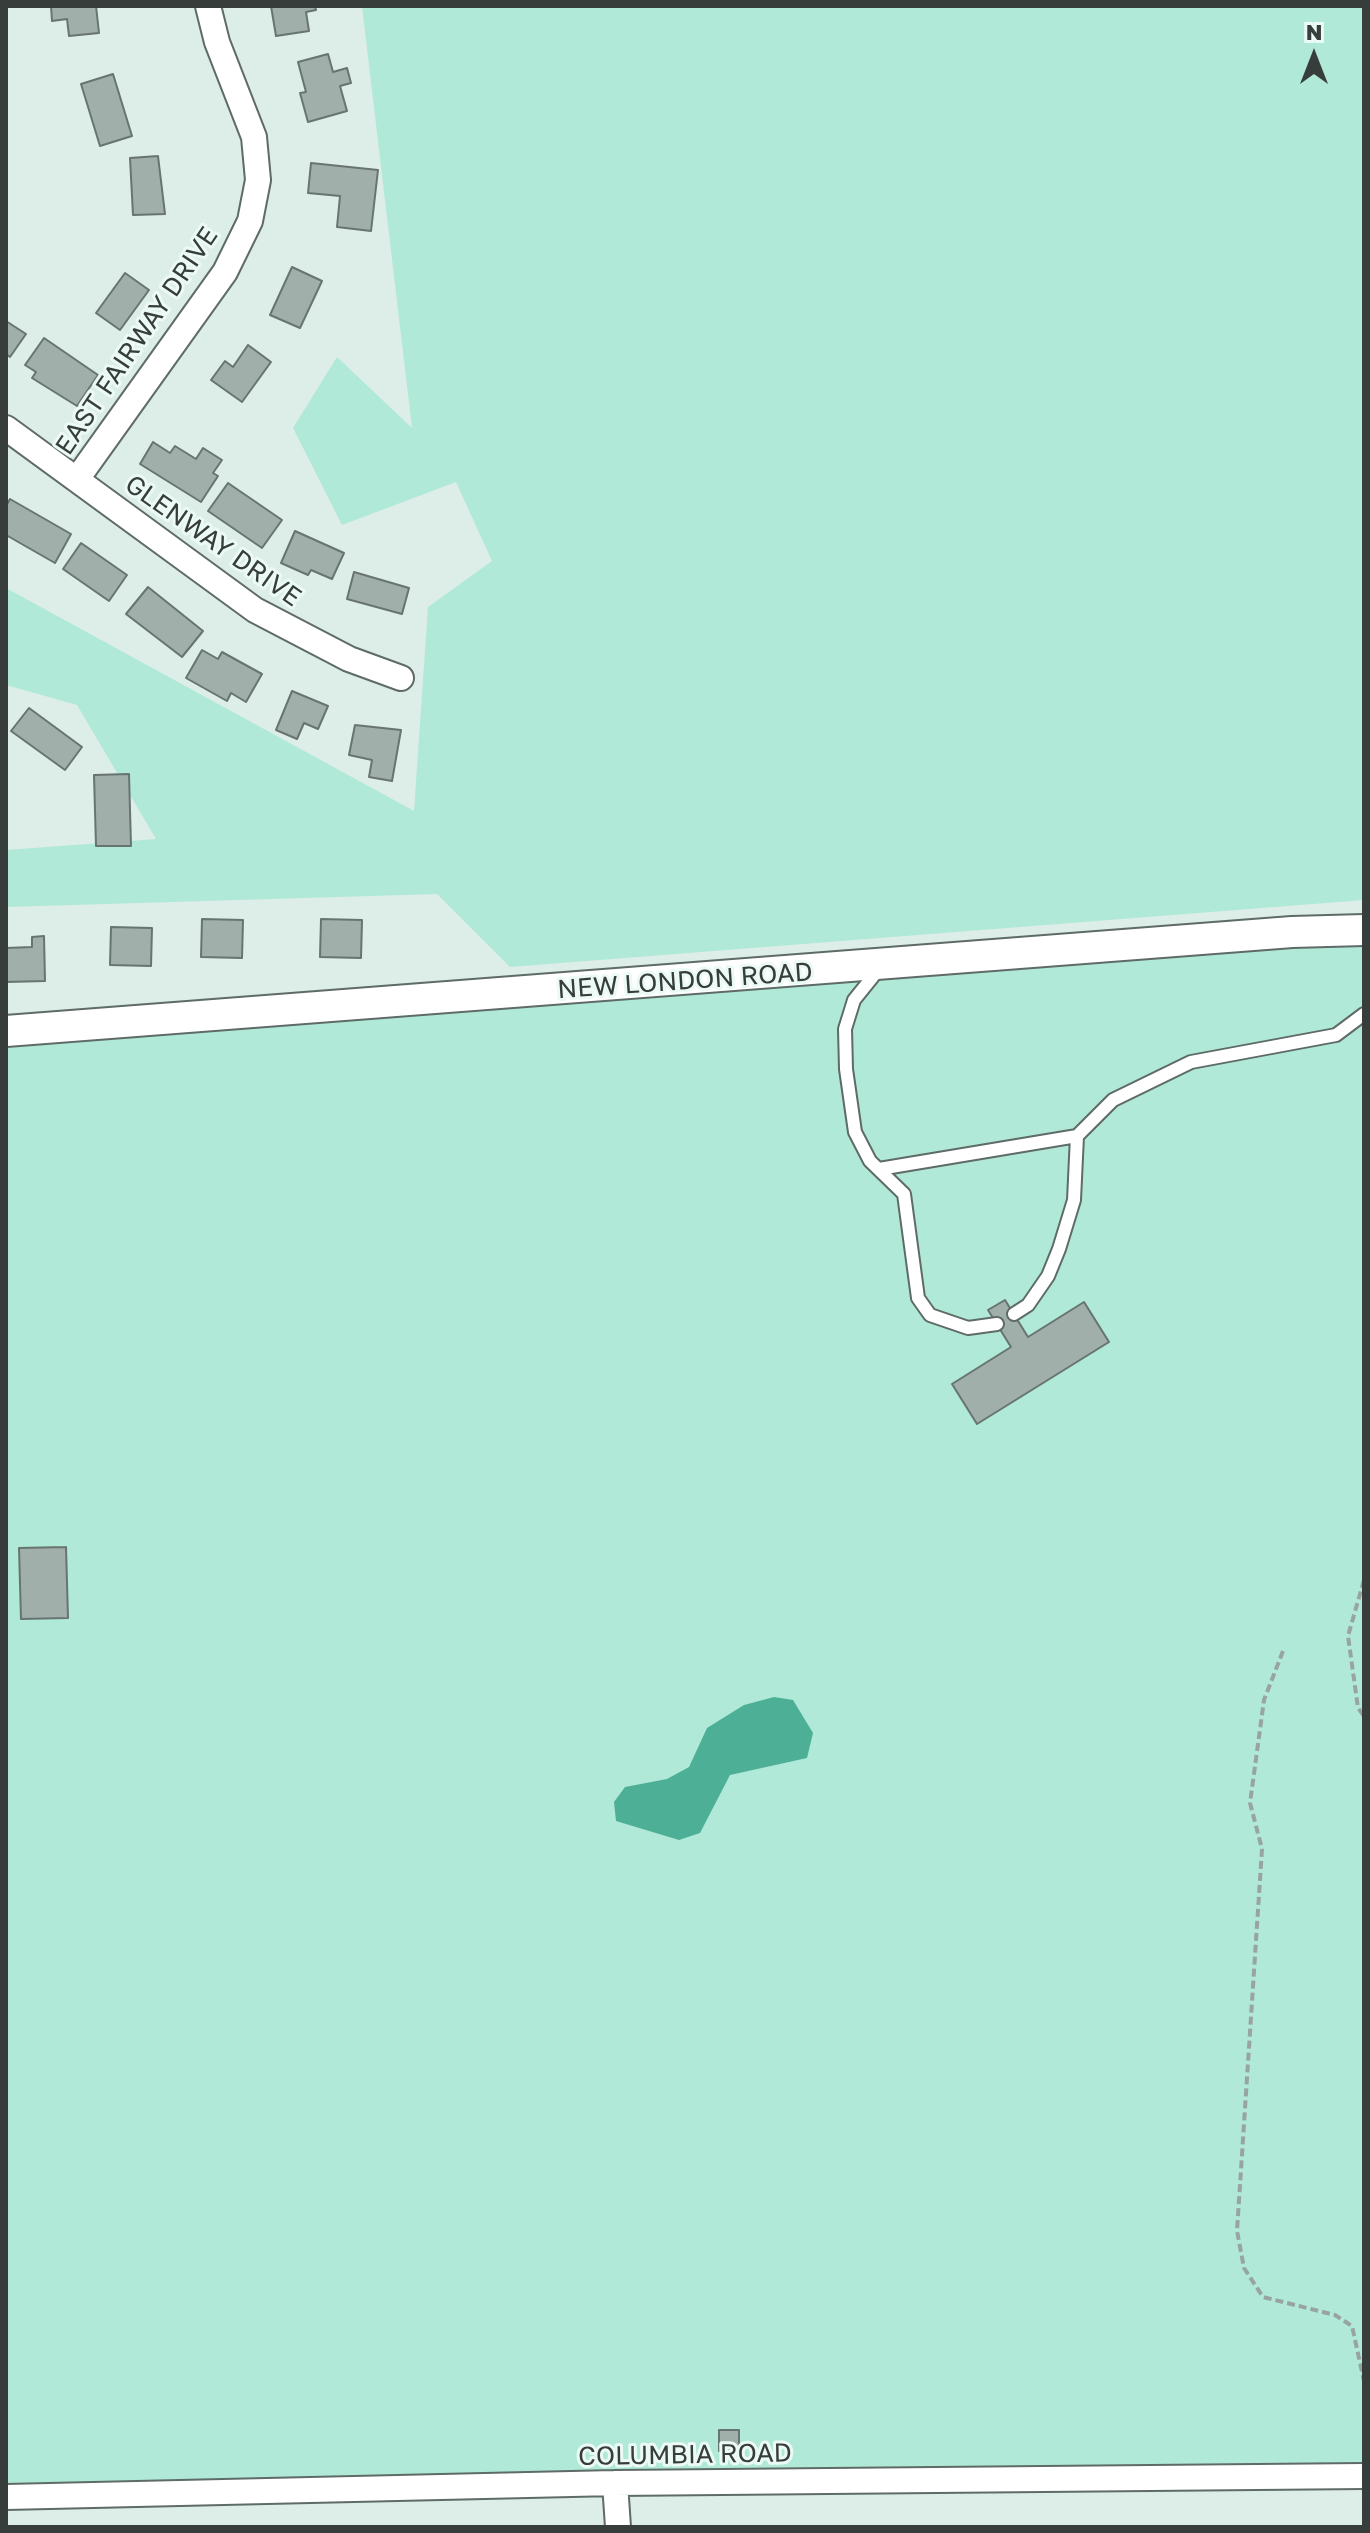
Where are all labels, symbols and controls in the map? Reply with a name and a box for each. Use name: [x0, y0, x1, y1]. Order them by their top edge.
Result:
north arrow: [1274, 16, 1354, 96]
text: N: [1306, 18, 1322, 45]
street label: EAST FAIRWAY DRIVE: [49, 221, 225, 461]
street label: GLENWAY DRIVE: [119, 469, 307, 613]
street label: NEW LONDON ROAD: [556, 957, 814, 1005]
street label: COLUMBIA ROAD: [578, 2438, 792, 2472]

